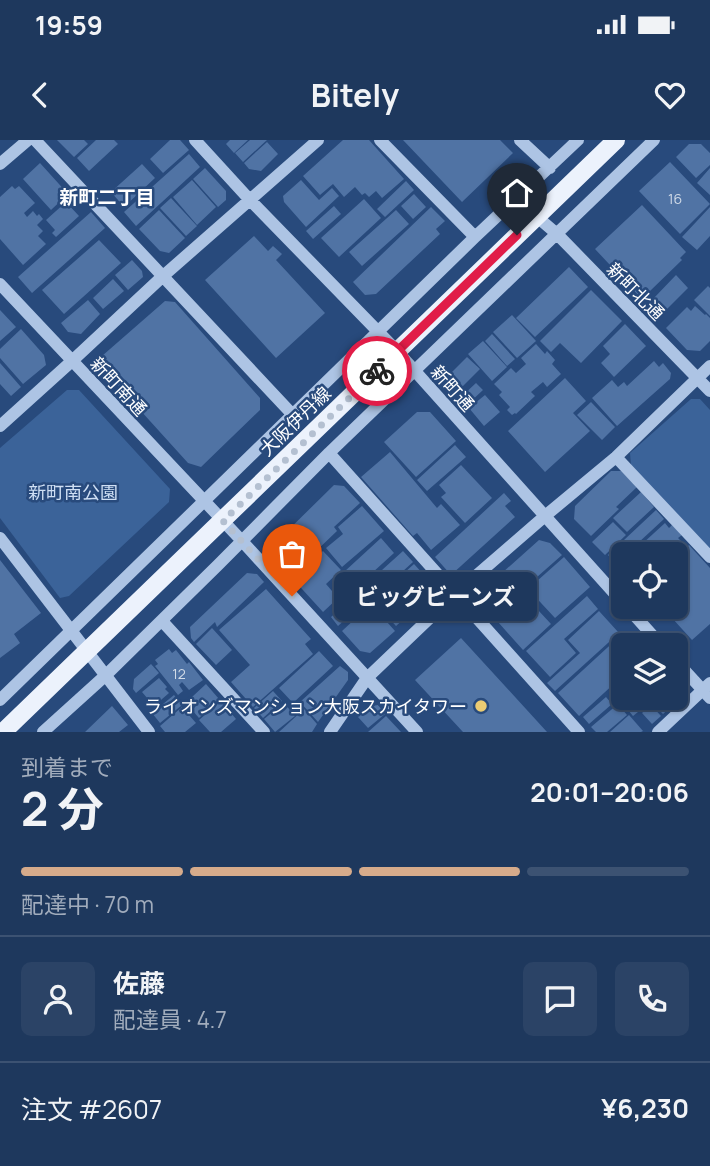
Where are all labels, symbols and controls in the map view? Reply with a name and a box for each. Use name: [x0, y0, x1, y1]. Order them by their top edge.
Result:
text: 19:59: [35, 7, 103, 43]
text: Bitely: [311, 73, 399, 117]
icon: back: [21, 76, 59, 114]
icon: heart: [651, 76, 689, 114]
pin: [487, 163, 547, 235]
icon: home: [498, 174, 536, 212]
district label: 新町二丁目: [59, 184, 155, 210]
house number: 16: [668, 189, 682, 208]
street label: 新町北通: [602, 257, 670, 325]
courier: [342, 336, 412, 406]
street label: 新町南通: [86, 351, 152, 421]
icon: bike: [358, 352, 396, 390]
street label: 新町通: [426, 360, 480, 416]
street label: 大阪伊丹線: [254, 381, 336, 461]
park label: 新町南公園: [28, 480, 118, 504]
pin: [262, 524, 322, 596]
icon: bag: [273, 535, 311, 573]
map controls: [611, 542, 688, 710]
button: locate: [611, 542, 688, 619]
callout: ビッグビーンズ: [334, 572, 537, 620]
text: ビッグビーンズ: [356, 580, 515, 612]
button: layers: [611, 633, 688, 710]
house number: 12: [172, 664, 186, 683]
place label: ライオンズマンション大阪スカイタワー: [144, 694, 467, 718]
marker: ライオンズマンション大阪スカイタワー: [473, 698, 489, 714]
text: 到着まで: [21, 751, 113, 783]
text: 20:01–20:06: [530, 774, 689, 810]
text: 2 分: [21, 777, 104, 840]
text: 配達中 · 70 m: [21, 888, 154, 920]
button: person: [21, 962, 95, 1036]
button: chat: [523, 962, 597, 1036]
button: phone: [615, 962, 689, 1036]
text: 佐藤: [113, 965, 165, 1001]
text: 配達員 · 4.7: [113, 1003, 227, 1035]
text: ¥6,230: [601, 1090, 689, 1126]
text: 注文 #2607: [21, 1091, 162, 1127]

